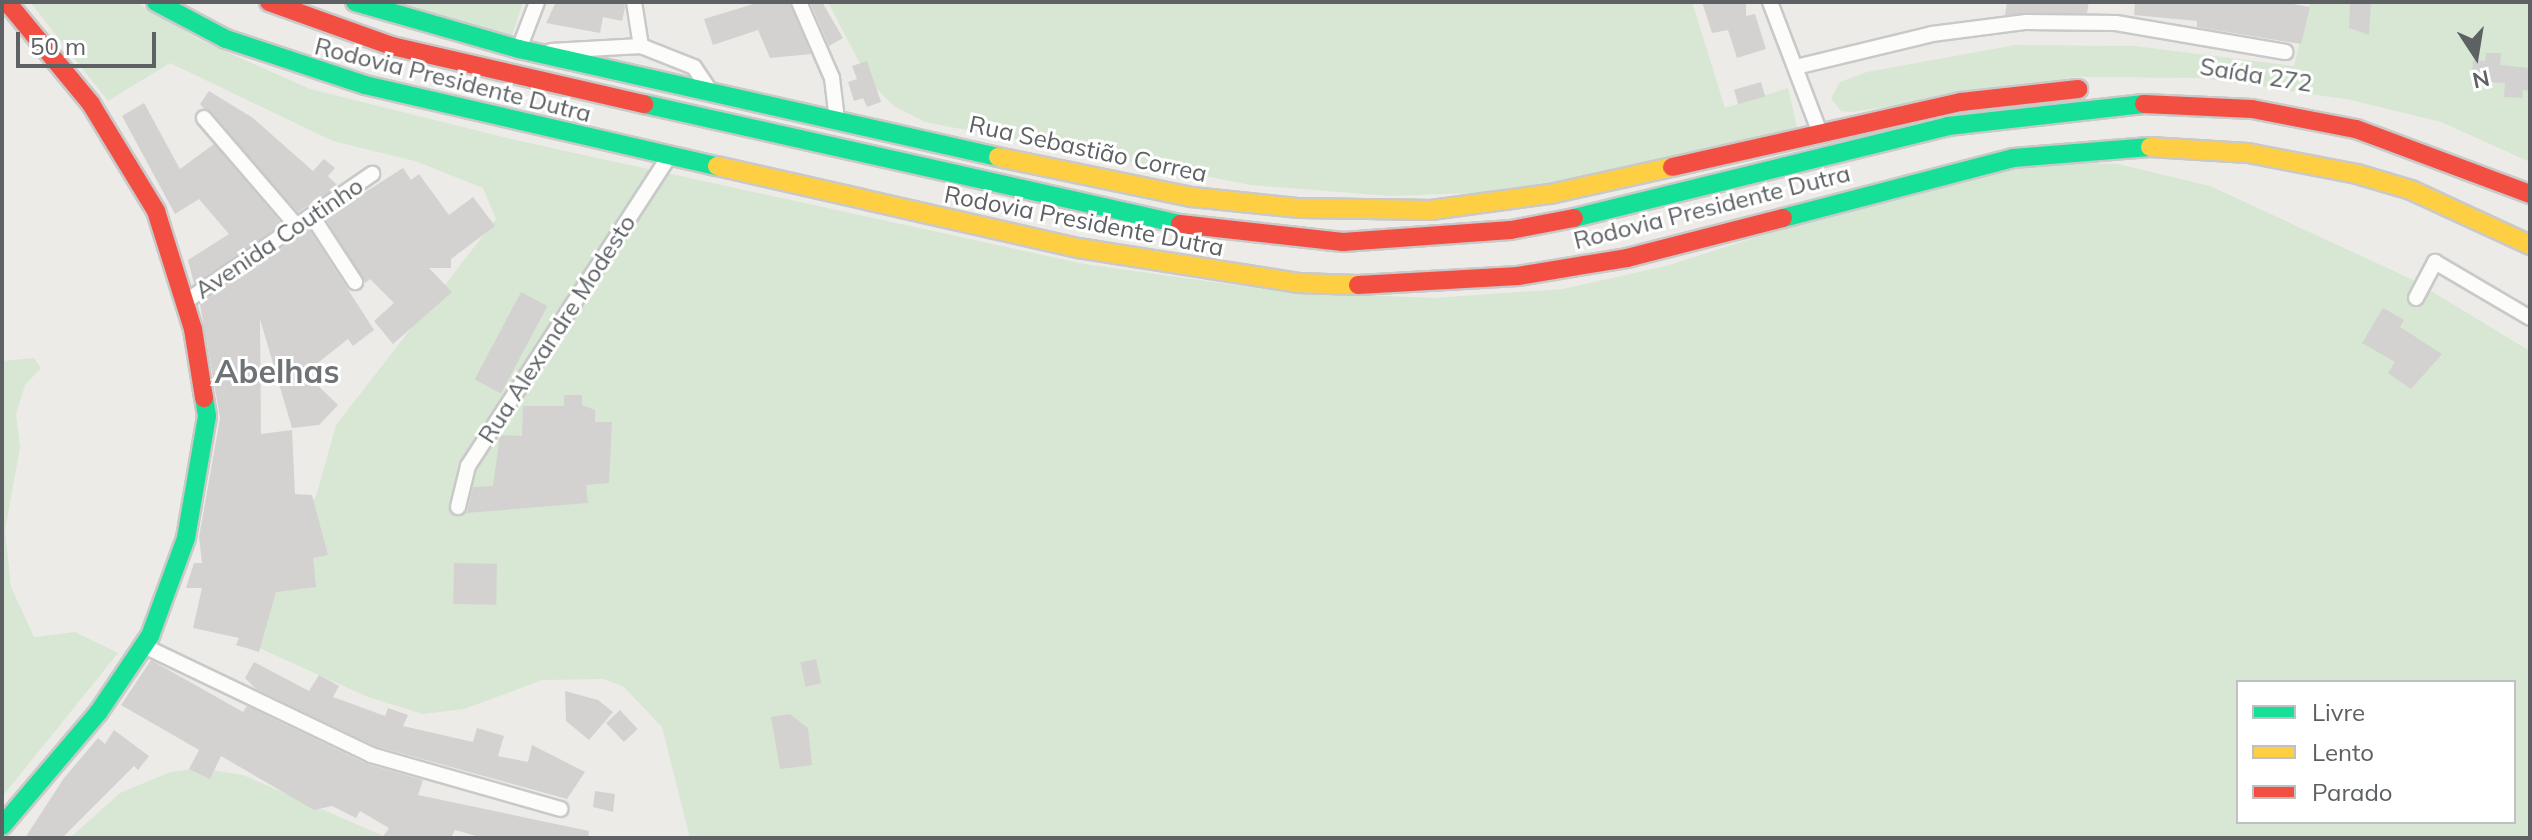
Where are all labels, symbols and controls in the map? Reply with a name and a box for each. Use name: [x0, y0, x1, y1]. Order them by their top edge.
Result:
scale bar: [20, 16, 160, 66]
north arrow: [2436, 16, 2516, 96]
text: 50 m: [30, 31, 86, 61]
street label: Rodovia Presidente Dutra: [312, 32, 594, 128]
street label: Saída 272: [2198, 52, 2314, 98]
text: N: [2470, 64, 2492, 95]
street label: Rua Sebastião Correa: [967, 110, 1209, 188]
street label: Rodovia Presidente Dutra: [1571, 159, 1853, 255]
street label: Avenida Coutinho: [189, 171, 369, 305]
street label: Rodovia Presidente Dutra: [942, 180, 1226, 262]
street label: Rua Alexandre Modesto: [472, 209, 642, 449]
district label: Abelhas: [215, 352, 339, 390]
legend: [2236, 680, 2516, 824]
text: Livre: [2312, 697, 2365, 727]
text: Lento: [2312, 737, 2374, 767]
text: Parado: [2312, 777, 2393, 807]

